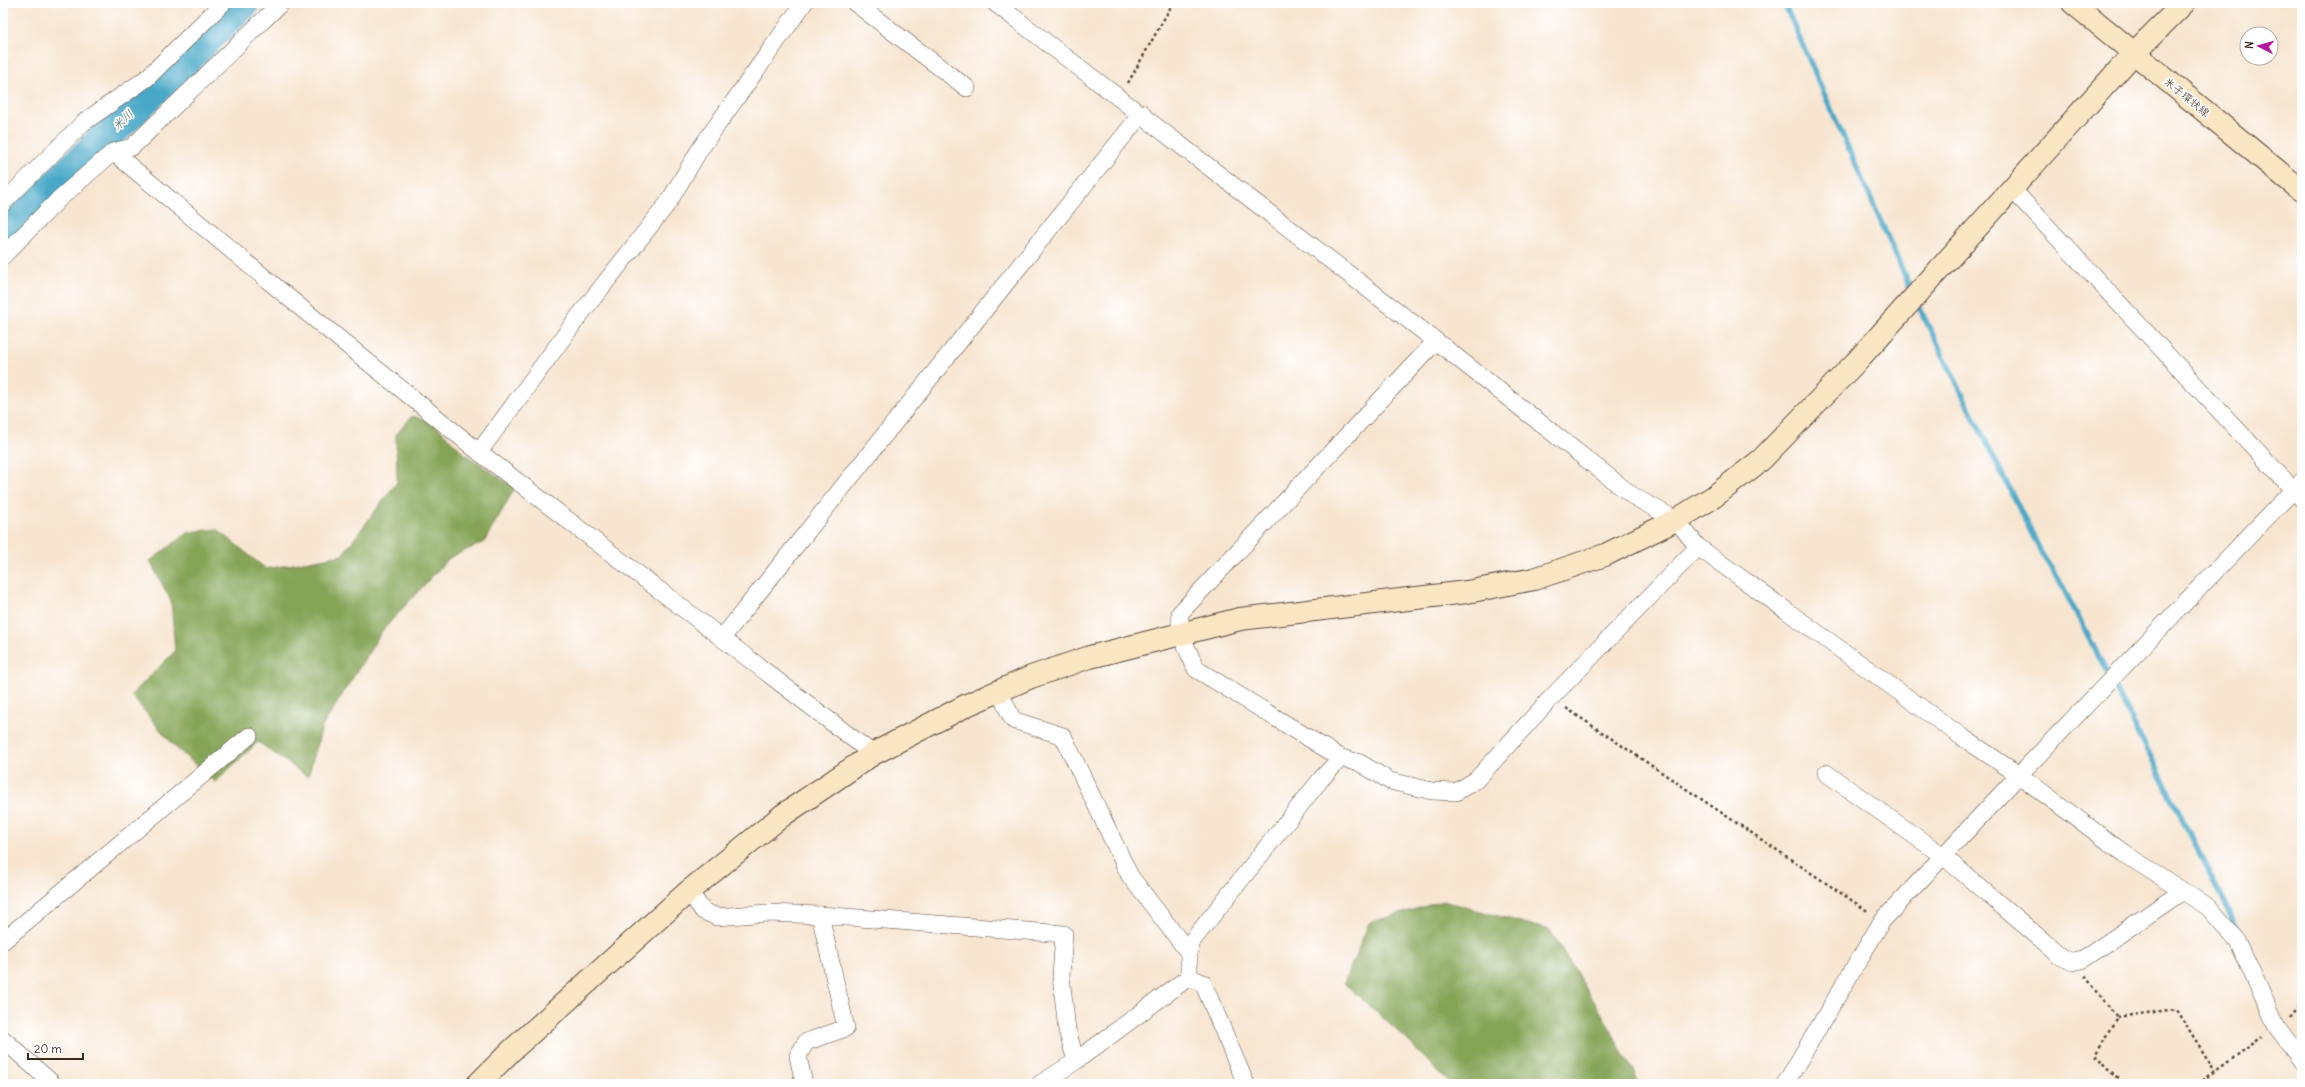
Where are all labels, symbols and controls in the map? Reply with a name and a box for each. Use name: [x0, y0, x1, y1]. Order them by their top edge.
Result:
north arrow: [2239, 26, 2279, 66]
text: N: [2242, 40, 2256, 49]
street label: 米子環状線: [2161, 74, 2213, 120]
water label: 米川: [109, 106, 137, 133]
scale bar: [28, 1035, 83, 1061]
text: 20 m: [34, 1041, 62, 1056]

